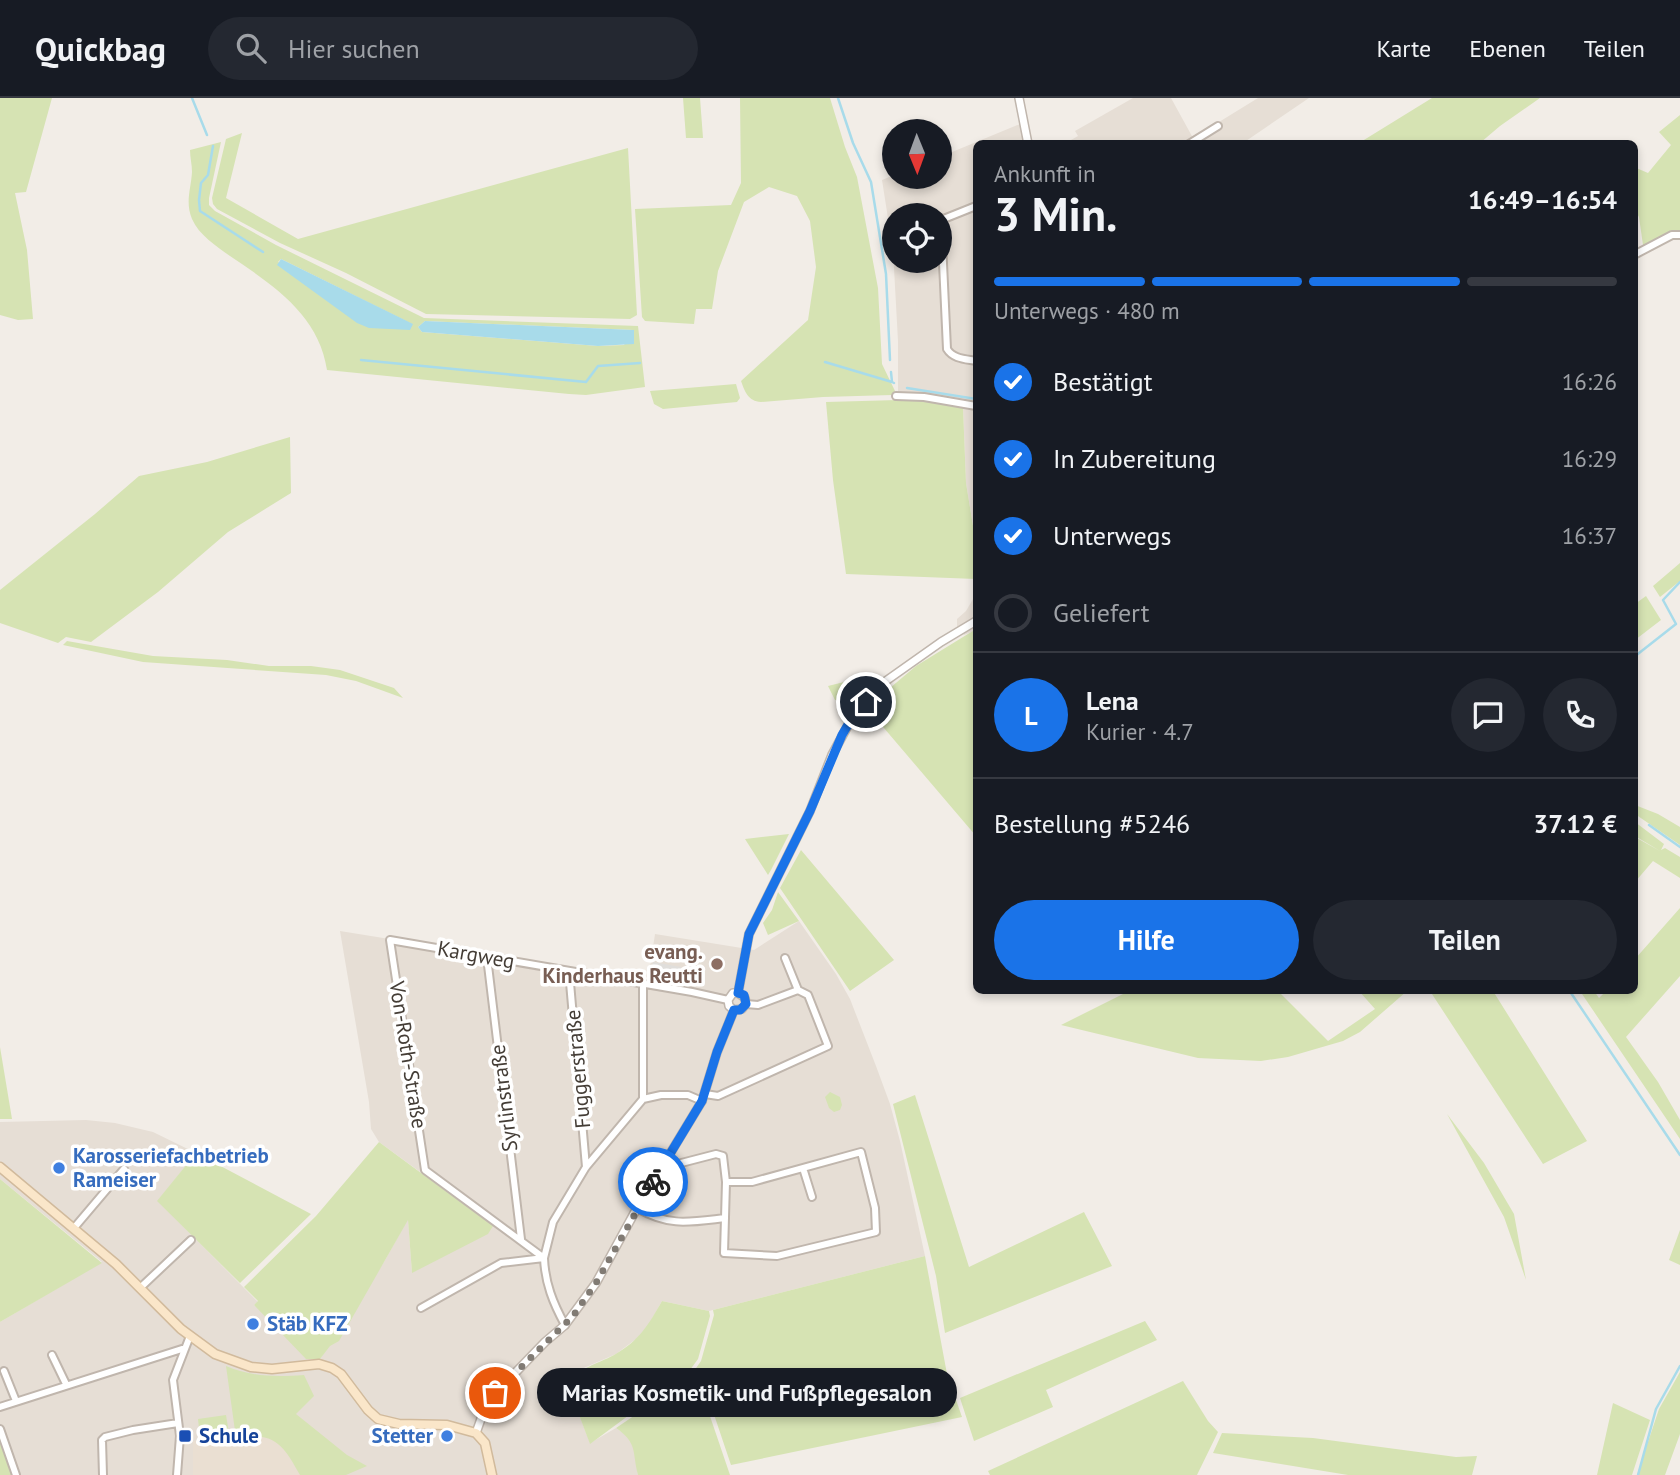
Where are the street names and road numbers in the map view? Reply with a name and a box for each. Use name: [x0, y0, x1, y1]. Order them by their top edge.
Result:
street label: Kargweg: [435, 934, 517, 975]
street label: Von-Roth-Straße: [383, 978, 433, 1131]
street label: Fuggerstraße: [559, 1009, 596, 1130]
street label: Syrlinstraße: [484, 1043, 523, 1153]

